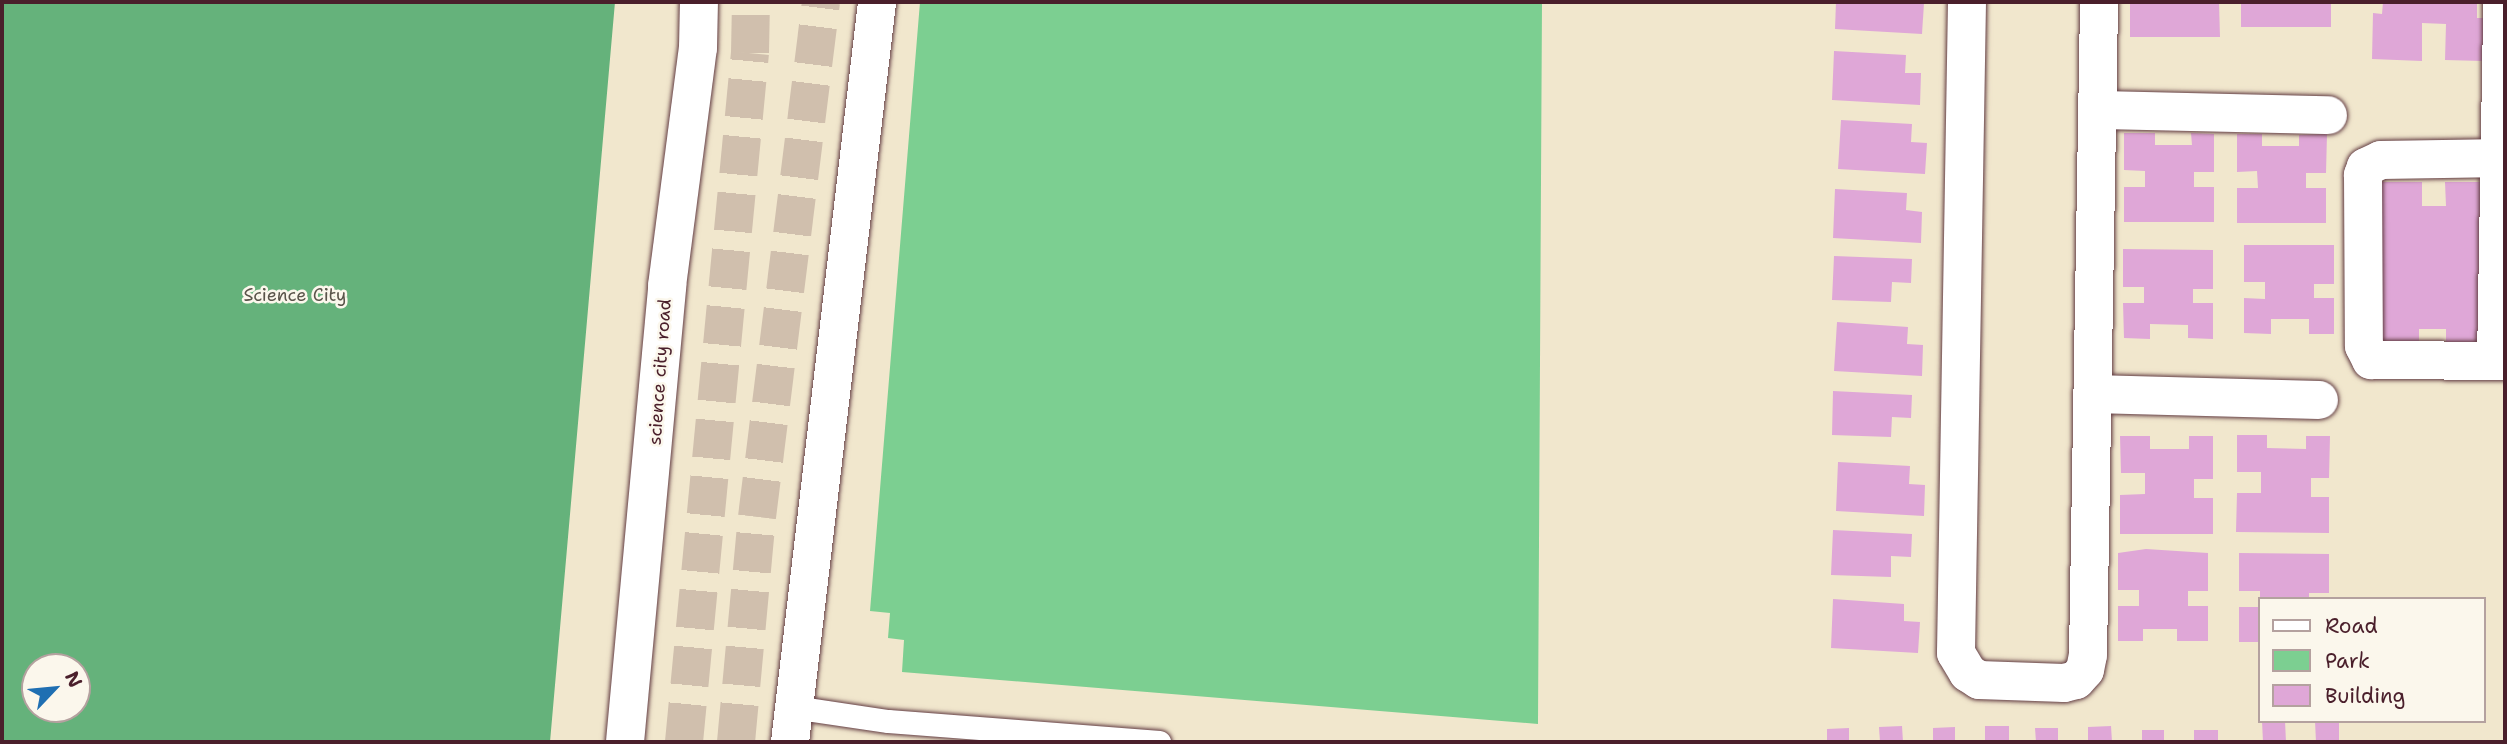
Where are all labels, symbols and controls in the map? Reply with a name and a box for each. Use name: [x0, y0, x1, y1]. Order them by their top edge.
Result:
park label: Science City: [244, 284, 346, 306]
street label: science city road: [644, 298, 676, 446]
legend: [2258, 597, 2486, 723]
text: Road: [2325, 612, 2378, 640]
text: Park: [2325, 647, 2370, 675]
north arrow: [21, 653, 91, 723]
text: N: [59, 667, 88, 692]
text: Building: [2325, 682, 2405, 710]

